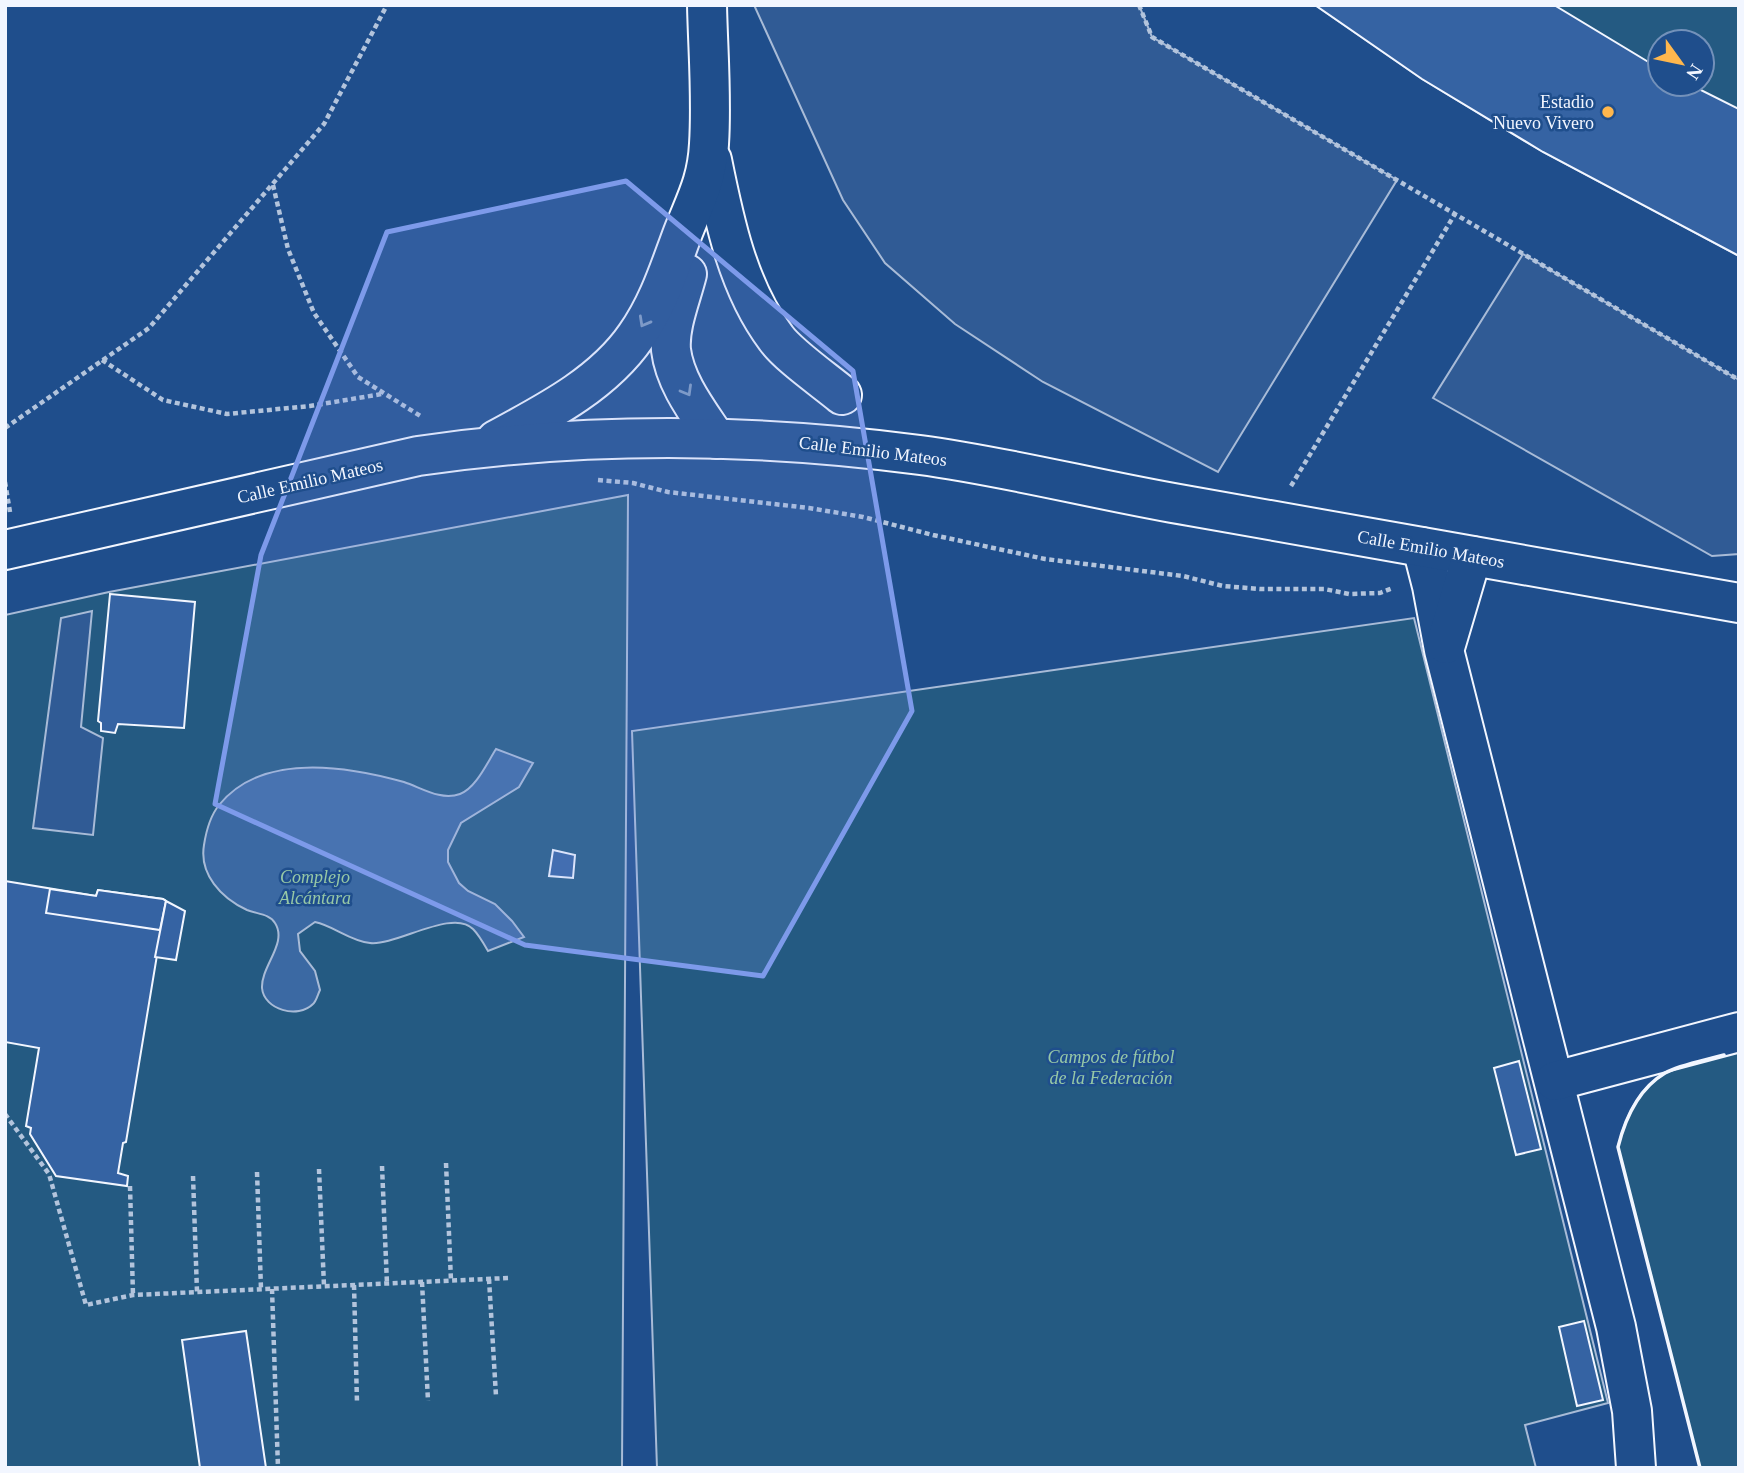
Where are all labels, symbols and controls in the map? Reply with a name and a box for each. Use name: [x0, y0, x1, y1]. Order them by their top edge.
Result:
north arrow: [1646, 28, 1716, 98]
text: N: [1682, 61, 1707, 84]
place label: Estadio Nuevo Vivero: [1493, 92, 1594, 133]
marker: Estadio Nuevo Vivero: [1600, 104, 1616, 120]
one-way arrow: [639, 315, 653, 327]
one-way arrow: [679, 384, 692, 397]
street label: Calle Emilio Mateos: [798, 432, 948, 470]
street label: Calle Emilio Mateos: [235, 454, 385, 508]
street label: Calle Emilio Mateos: [1356, 526, 1506, 572]
park label: Complejo Alcántara: [278, 867, 351, 908]
park label: Campos de fútbol de la Federación: [1047, 1047, 1175, 1088]

